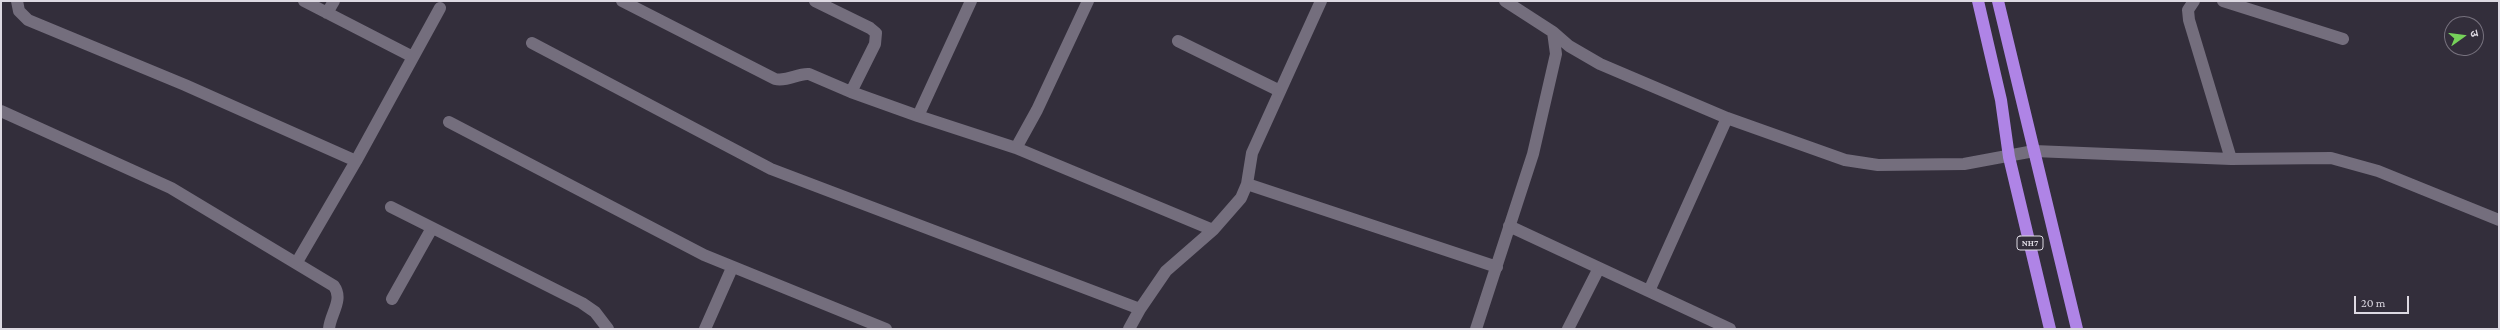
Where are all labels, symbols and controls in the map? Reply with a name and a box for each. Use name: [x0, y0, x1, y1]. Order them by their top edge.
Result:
north arrow: [2444, 16, 2484, 56]
text: उ: [2468, 29, 2481, 38]
road number: NH7: [2017, 236, 2043, 250]
scale bar: [2356, 288, 2411, 314]
text: 20 m: [2361, 296, 2385, 310]

